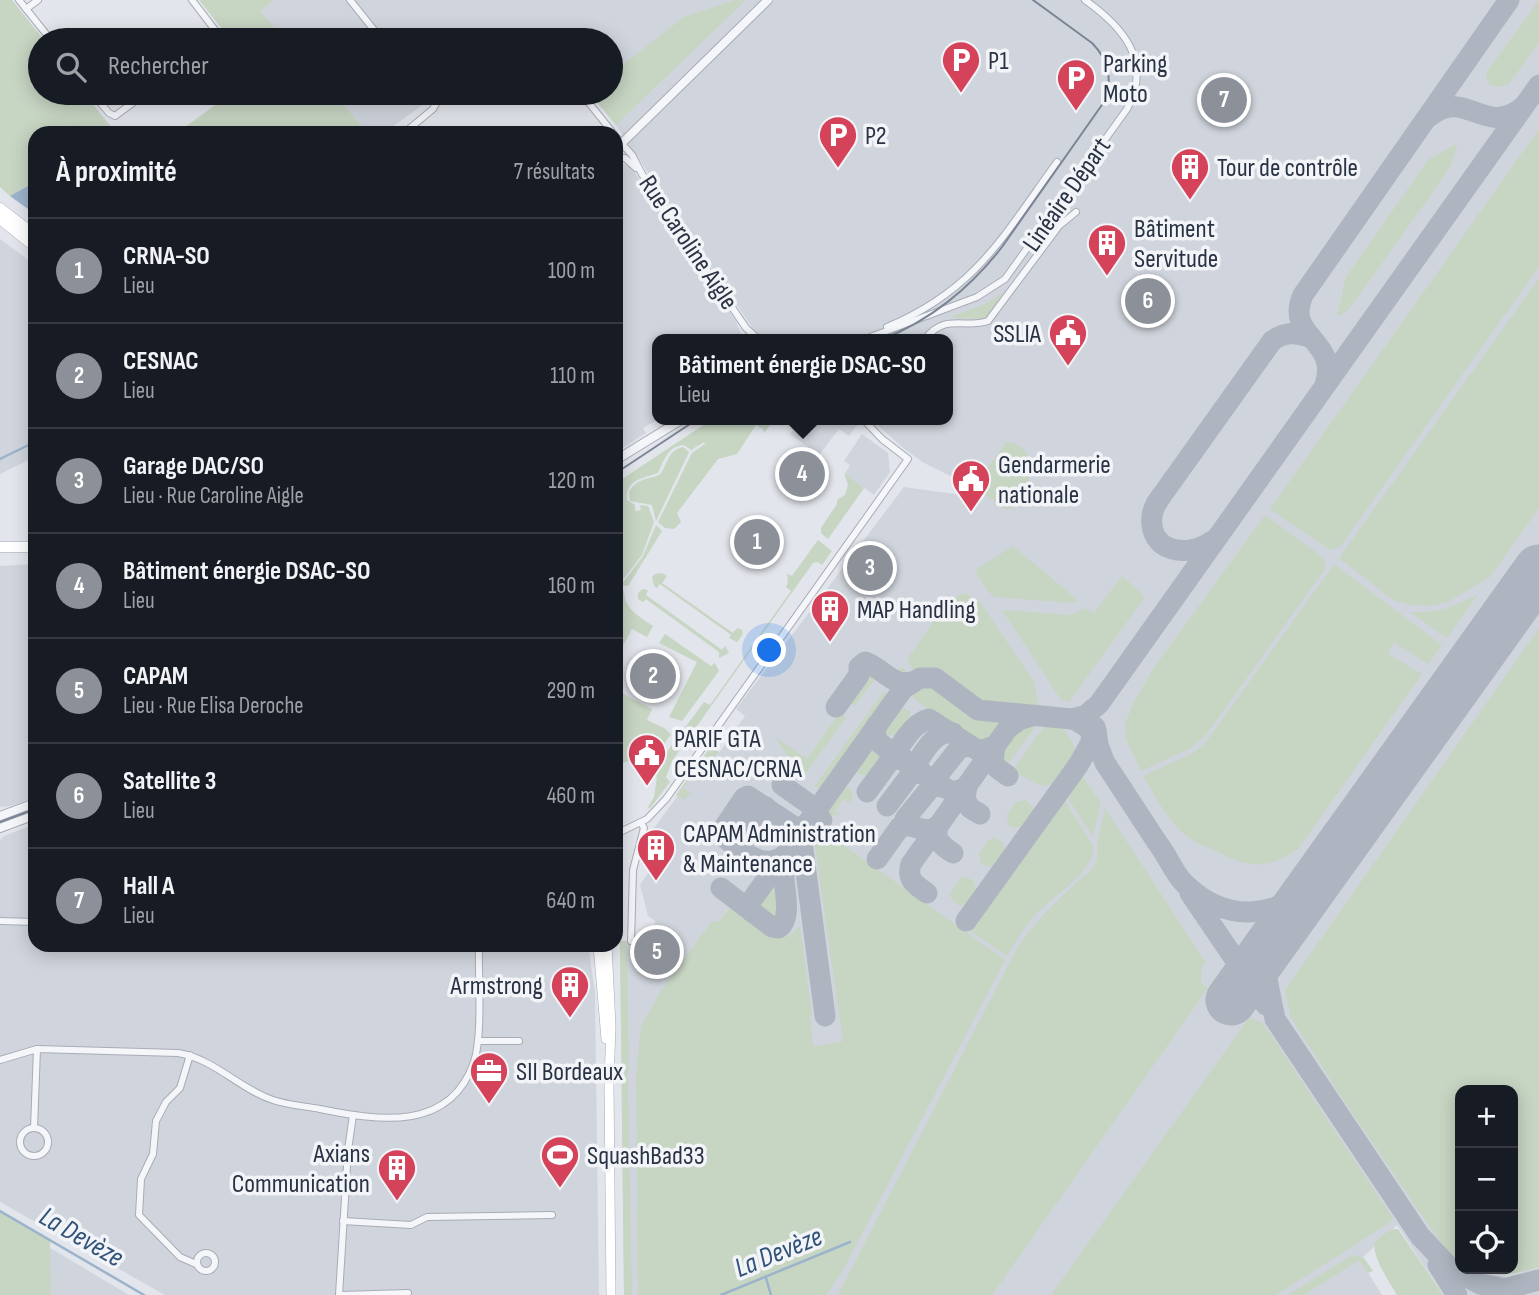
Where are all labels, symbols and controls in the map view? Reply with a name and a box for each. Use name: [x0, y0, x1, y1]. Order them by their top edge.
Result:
search box: [28, 28, 623, 105]
parking icon: P1: [940, 39, 982, 94]
place label: P1: [988, 46, 1009, 77]
icon: search: [52, 48, 90, 86]
place label: Parking Moto: [1103, 49, 1167, 110]
text: Rechercher: [108, 51, 209, 82]
parking icon: Parking Moto: [1055, 57, 1097, 112]
pin: 7: [1201, 74, 1247, 126]
parking icon: P2: [817, 114, 859, 169]
place label: P2: [865, 121, 886, 152]
street label: Linéaire Départ: [1017, 132, 1118, 258]
building icon: Tour de contrôle: [1169, 146, 1211, 201]
place label: Tour de contrôle: [1217, 153, 1358, 184]
text: À proximité: [56, 154, 177, 190]
text: 7 résultats: [514, 158, 595, 186]
street label: Rue Caroline Aigle: [632, 170, 744, 316]
place label: Bâtiment Servitude: [1134, 214, 1218, 275]
building icon: Bâtiment Servitude: [1086, 222, 1128, 277]
text: CRNA-SO: [123, 241, 210, 272]
text: 1: [74, 257, 84, 285]
text: 100 m: [548, 257, 595, 285]
text: Lieu: [123, 272, 155, 300]
pin: 6: [1125, 275, 1171, 327]
public building icon: SSLIA: [1047, 312, 1089, 367]
place label: SSLIA: [993, 319, 1042, 350]
popup: [652, 334, 953, 425]
text: CESNAC: [123, 346, 199, 377]
text: Bâtiment énergie DSAC-SO: [679, 350, 926, 381]
text: 2: [74, 362, 84, 390]
text: 110 m: [550, 362, 595, 390]
text: Lieu: [123, 377, 155, 405]
text: Lieu: [679, 381, 710, 409]
pin: 4: [779, 448, 825, 500]
place label: Gendarmerie nationale: [998, 450, 1111, 511]
text: Garage DAC/SO: [123, 451, 264, 482]
public building icon: Gendarmerie nationale: [950, 458, 992, 513]
text: 3: [74, 467, 84, 495]
text: 120 m: [549, 467, 595, 495]
text: Lieu · Rue Caroline Aigle: [123, 482, 304, 510]
pin: 1: [734, 516, 780, 568]
pin: 3: [847, 542, 893, 594]
text: Bâtiment énergie DSAC-SO: [123, 556, 371, 587]
text: 4: [74, 572, 84, 600]
text: 160 m: [548, 572, 595, 600]
text: Lieu: [123, 587, 155, 615]
building icon: MAP Handling: [809, 588, 851, 643]
place label: MAP Handling: [857, 595, 976, 626]
your location: [752, 633, 786, 667]
pin: 2: [630, 650, 676, 702]
text: CAPAM: [123, 661, 188, 692]
text: 5: [74, 677, 84, 705]
text: 290 m: [547, 677, 595, 705]
text: Lieu · Rue Elisa Deroche: [123, 692, 304, 720]
place label: PARIF GTA CESNAC/CRNA: [674, 724, 803, 785]
public building icon: PARIF GTA CESNAC/CRNA: [626, 732, 668, 787]
text: Satellite 3: [123, 766, 216, 797]
text: 6: [74, 782, 84, 810]
text: 460 m: [547, 782, 595, 810]
text: Lieu: [123, 797, 155, 825]
place label: CAPAM Administration & Maintenance: [683, 819, 876, 880]
building icon: CAPAM Administration & Maintenance: [635, 827, 677, 882]
text: Hall A: [123, 871, 174, 902]
text: 7: [74, 887, 84, 915]
text: 640 m: [546, 887, 595, 915]
text: Lieu: [123, 902, 155, 930]
pin: 5: [634, 926, 680, 978]
building icon: Armstrong: [549, 964, 591, 1019]
place label: Armstrong: [450, 971, 543, 1002]
office icon: SII Bordeaux: [468, 1050, 510, 1105]
place label: SII Bordeaux: [516, 1057, 623, 1088]
map controls: [1455, 1085, 1518, 1274]
button: +: [1455, 1085, 1518, 1148]
sports icon: SquashBad33: [539, 1134, 581, 1189]
place label: Axians Communication: [232, 1139, 370, 1200]
place label: SquashBad33: [587, 1141, 705, 1172]
building icon: Axians Communication: [376, 1147, 418, 1202]
button: −: [1455, 1148, 1518, 1211]
water label: La Devèze: [33, 1200, 129, 1274]
button: locate: [1455, 1211, 1518, 1274]
water label: La Devèze: [730, 1220, 827, 1285]

